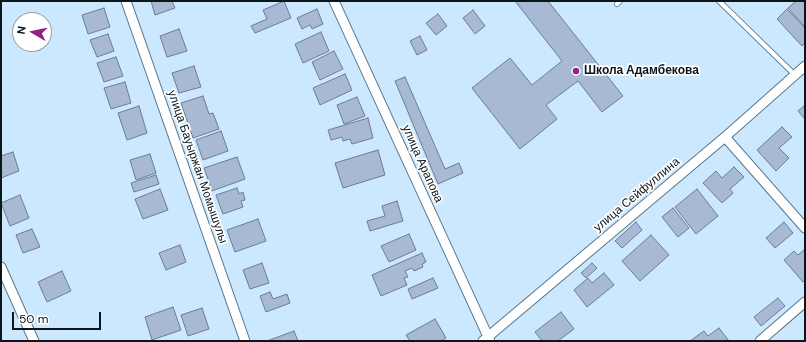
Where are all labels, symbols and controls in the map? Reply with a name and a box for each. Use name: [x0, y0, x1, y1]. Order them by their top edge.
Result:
north arrow: [12, 12, 52, 52]
text: N: [14, 25, 29, 35]
place label: Школа Адамбекова: [584, 64, 699, 78]
marker: Школа Адамбекова: [571, 66, 581, 76]
street label: улица Бауыржан Момышулы: [164, 89, 230, 245]
street label: улица Арапова: [398, 123, 446, 205]
street label: улица Сейфуллина: [591, 155, 683, 235]
scale bar: [14, 304, 103, 330]
text: 50 m: [19, 311, 48, 327]

